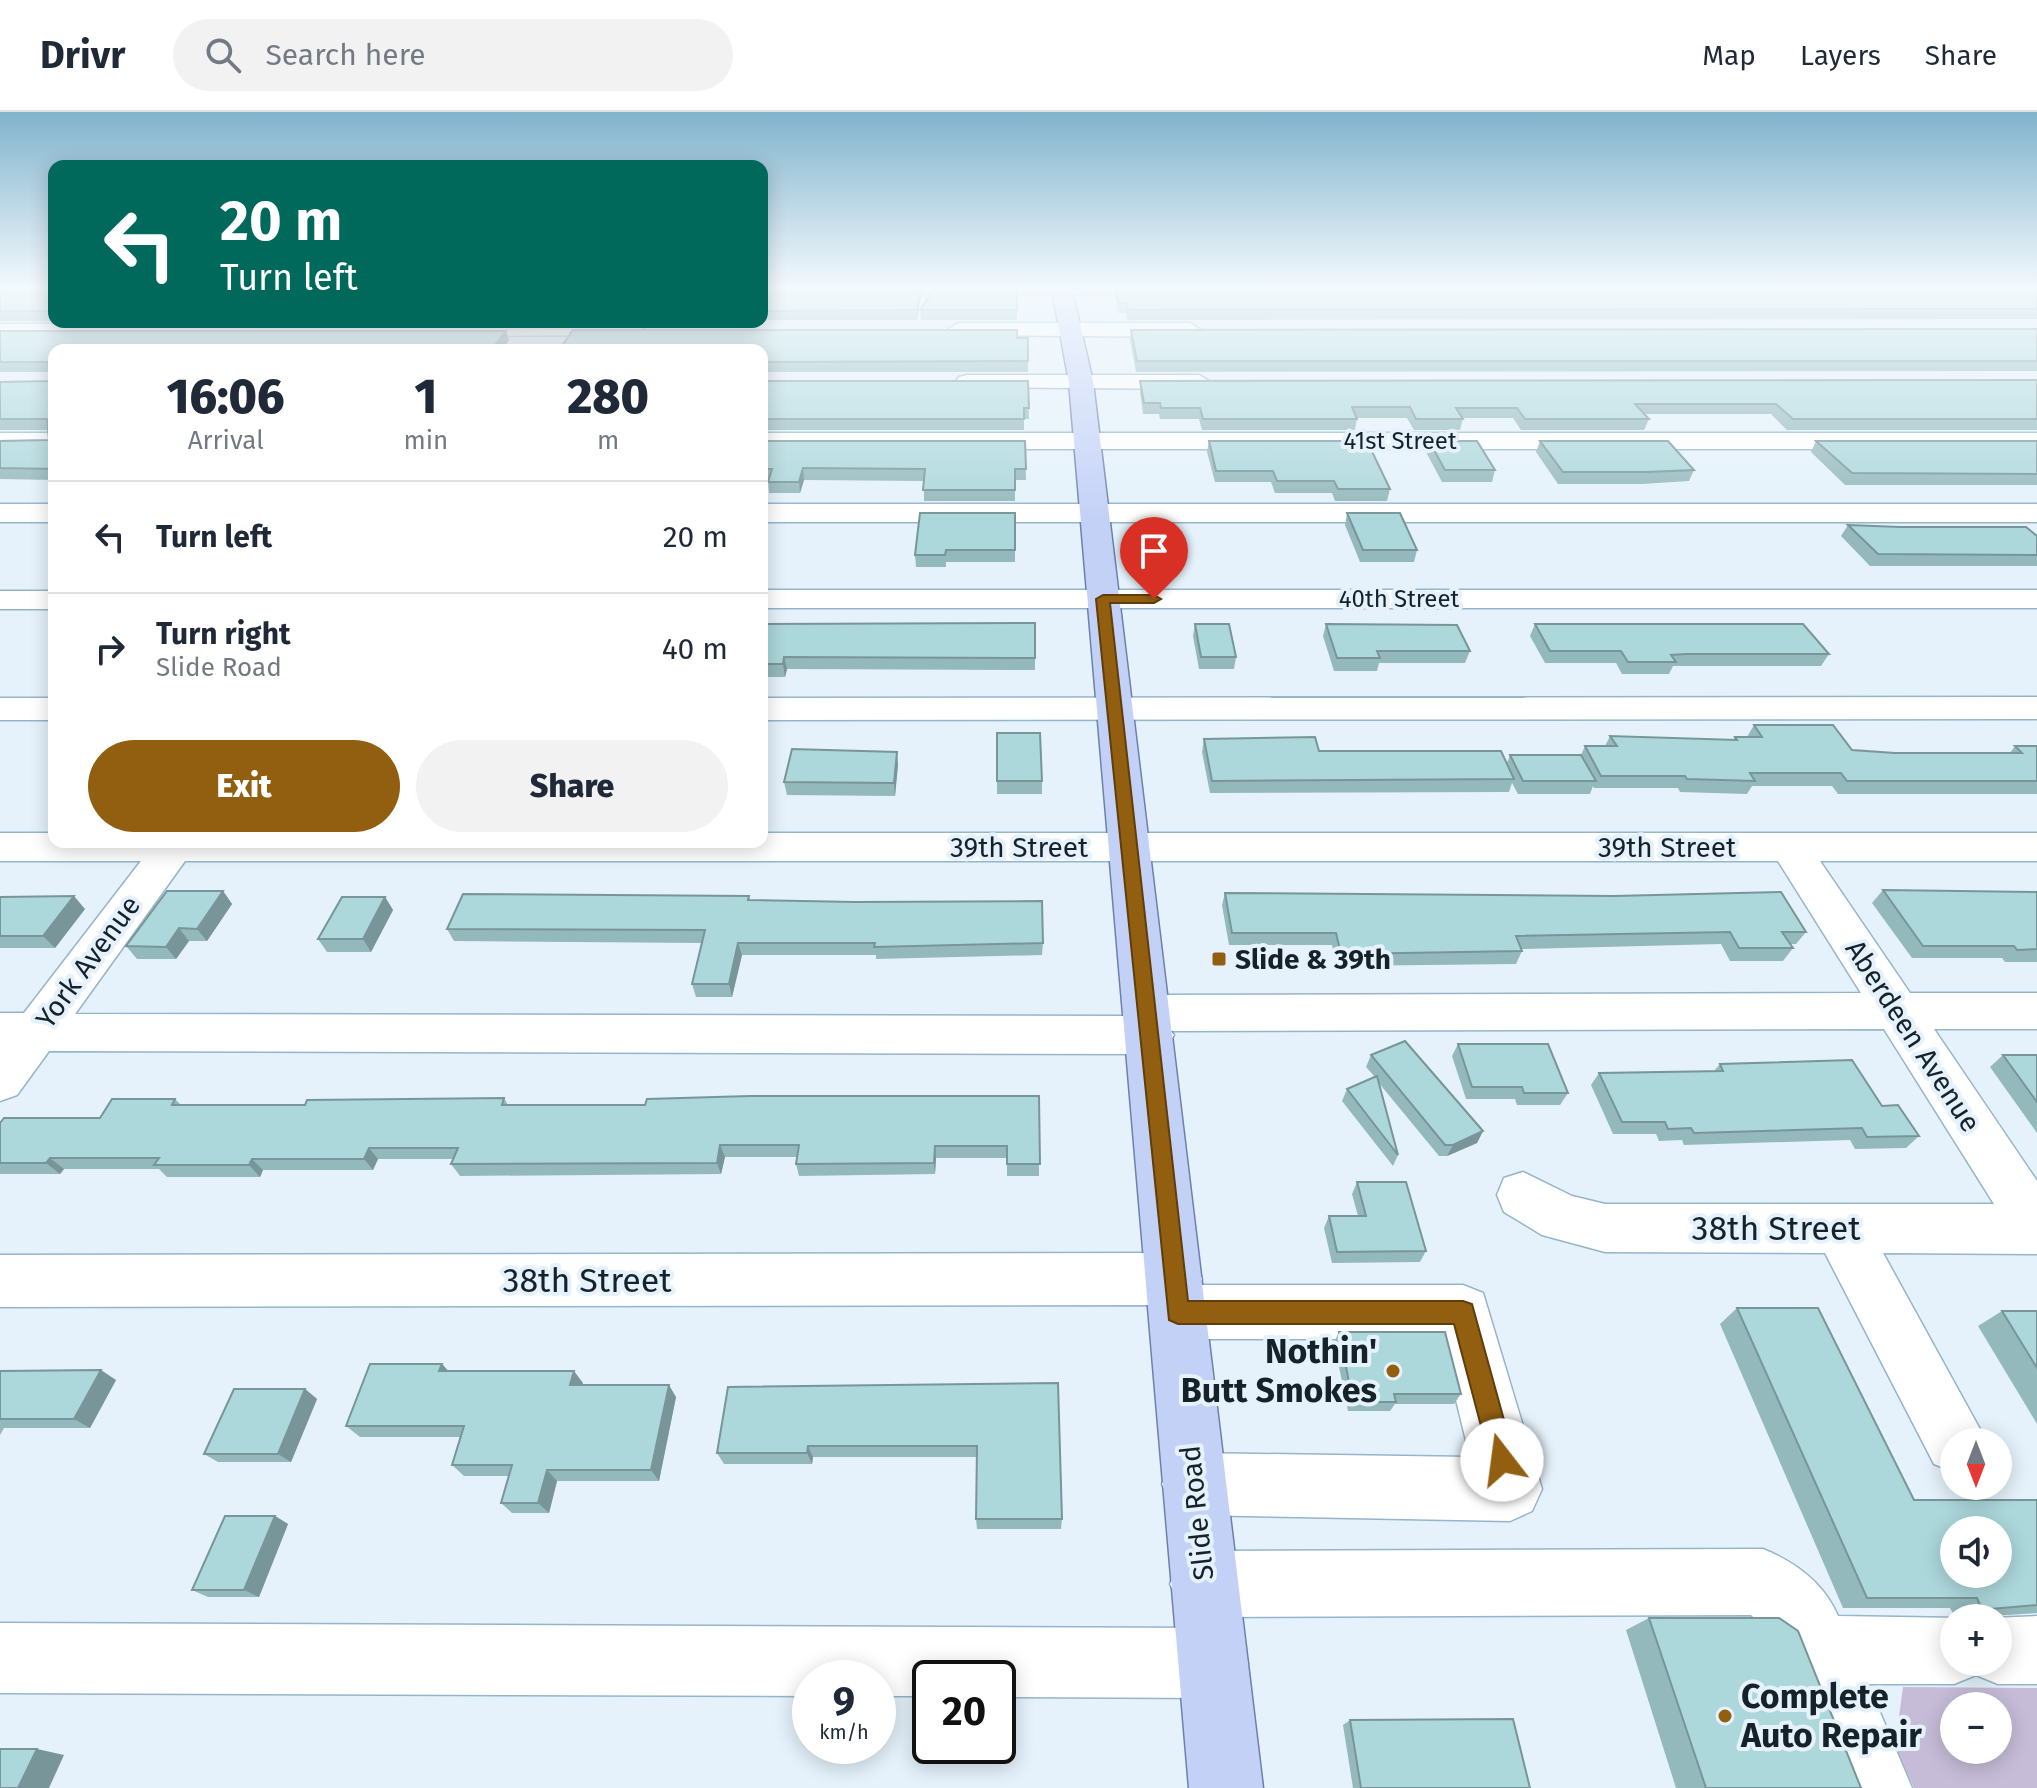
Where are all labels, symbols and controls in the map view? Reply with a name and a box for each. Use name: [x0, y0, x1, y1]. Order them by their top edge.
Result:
search box: [173, 19, 733, 91]
text: Drivr: [40, 32, 125, 78]
icon: search: [201, 33, 245, 77]
text: Search here: [265, 37, 426, 73]
text: Map: [1702, 39, 1756, 72]
text: Layers: [1800, 39, 1881, 72]
text: Share: [1925, 39, 1997, 72]
text: 20 m: [220, 188, 342, 255]
icon: left: [88, 192, 192, 296]
text: Turn left: [220, 256, 358, 300]
text: 16:06: [167, 368, 285, 426]
text: 1: [415, 368, 437, 426]
text: 280: [567, 368, 649, 426]
text: Arrival: [188, 425, 264, 456]
text: min: [403, 425, 448, 456]
text: m: [597, 425, 619, 456]
street label: 41st Street: [1343, 427, 1457, 455]
icon: left: [88, 515, 132, 559]
pin: [1120, 517, 1188, 599]
text: Turn left: [156, 519, 272, 555]
text: 20 m: [663, 519, 728, 555]
icon: arrive: [1132, 529, 1176, 573]
street label: 40th Street: [1339, 585, 1460, 613]
text: Turn right: [156, 616, 291, 652]
icon: right: [88, 627, 132, 671]
text: 40 m: [662, 631, 728, 667]
text: Slide Road: [156, 652, 282, 683]
button: Exit: [88, 740, 400, 832]
button: Share: [416, 740, 728, 832]
street label: 39th Street: [950, 831, 1089, 864]
street label: 39th Street: [1598, 831, 1737, 864]
street label: York Avenue: [29, 889, 147, 1035]
street label: Aberdeen Avenue: [1839, 934, 1987, 1138]
place label: Slide & 39th: [1235, 943, 1391, 976]
marker: Slide & 39th: [1210, 950, 1228, 968]
street label: 38th Street: [1691, 1208, 1861, 1249]
street label: 38th Street: [502, 1260, 672, 1301]
place label: Nothin' Butt Smokes: [1181, 1331, 1377, 1411]
marker: Nothin' Butt Smokes: [1384, 1362, 1402, 1380]
position arrow: [1460, 1418, 1544, 1502]
north arrow: [1940, 1428, 2012, 1500]
map controls: [1940, 1428, 2012, 1764]
street label: Slide Road: [1174, 1444, 1220, 1582]
button: sound: [1940, 1516, 2012, 1588]
button: +: [1940, 1604, 2012, 1676]
speed limit sign: 20: [912, 1660, 1016, 1764]
place label: Complete Auto Repair: [1740, 1676, 1922, 1756]
text: 9: [833, 1678, 855, 1726]
button: −: [1940, 1692, 2012, 1764]
marker: Complete Auto Repair: [1716, 1707, 1734, 1725]
text: km/h: [819, 1720, 869, 1744]

